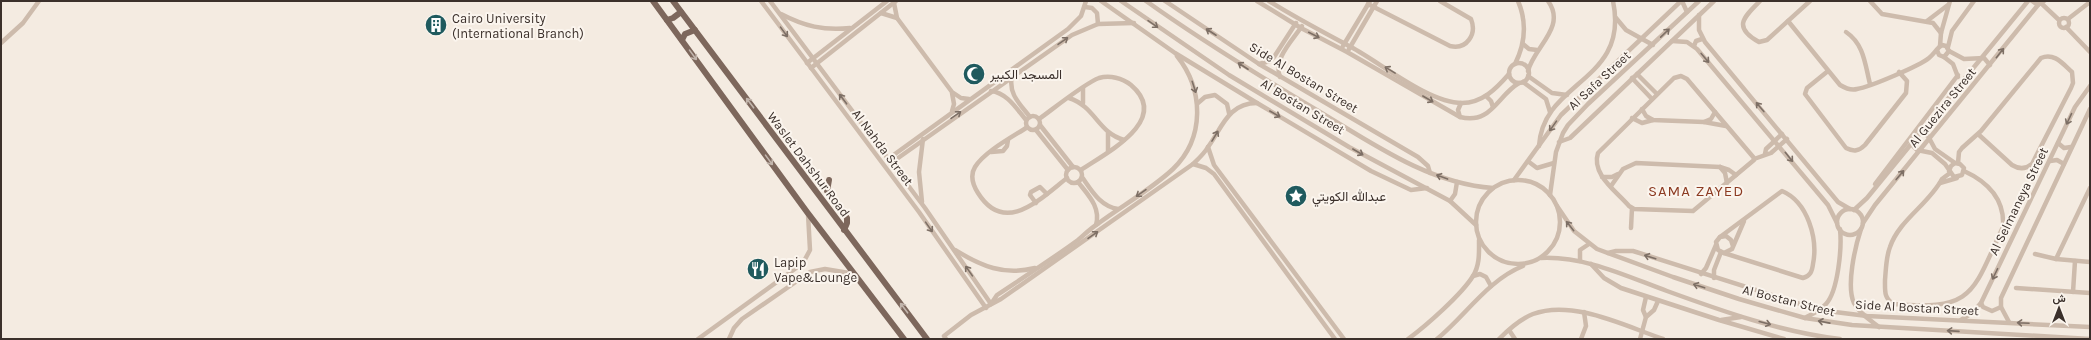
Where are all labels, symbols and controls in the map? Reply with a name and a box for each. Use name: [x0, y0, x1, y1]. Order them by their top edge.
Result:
place label: Cairo University (International Branch): [452, 11, 584, 41]
building icon: Cairo University (International Branch): [423, 12, 449, 38]
one-way arrow: [1147, 19, 1158, 28]
one-way arrow: [780, 27, 788, 38]
one-way arrow: [1205, 27, 1216, 36]
one-way arrow: [1660, 28, 1670, 38]
one-way arrow: [1308, 32, 1320, 40]
one-way arrow: [1057, 37, 1068, 45]
street label: Side Al Bostan Street: [1247, 38, 1361, 116]
one-way arrow: [1996, 47, 2004, 58]
street label: Al Safa Street: [1565, 48, 1634, 113]
one-way arrow: [689, 49, 697, 60]
one-way arrow: [1700, 52, 1709, 63]
mosque icon: المسجد الكبير: [961, 61, 987, 87]
one-way arrow: [1238, 62, 1249, 70]
street label: Al Guezira Street: [1906, 65, 1979, 150]
one-way arrow: [1384, 66, 1396, 74]
place label: المسجد الكبير: [989, 67, 1062, 83]
street label: Al Bostan Street: [1258, 75, 1348, 137]
one-way arrow: [1191, 80, 1198, 93]
one-way arrow: [839, 93, 847, 104]
one-way arrow: [1422, 96, 1434, 104]
one-way arrow: [746, 98, 754, 109]
one-way arrow: [1755, 102, 1764, 113]
street label: Al Nahda Street: [849, 106, 916, 189]
street label: Waslet Dahshur Road: [764, 109, 853, 220]
one-way arrow: [950, 111, 961, 119]
one-way arrow: [1269, 111, 1281, 119]
one-way arrow: [2065, 113, 2072, 125]
one-way arrow: [1549, 120, 1557, 131]
one-way arrow: [1211, 131, 1219, 142]
street label: Al Selmaneya Street: [1986, 145, 2051, 258]
one-way arrow: [1352, 148, 1364, 156]
one-way arrow: [1784, 151, 1793, 162]
one-way arrow: [765, 154, 773, 165]
one-way arrow: [1896, 170, 1905, 181]
one-way arrow: [1435, 173, 1448, 180]
district label: SAMA ZAYED: [1648, 182, 1744, 200]
place icon: عبدالله الكويتي: [1283, 183, 1309, 209]
one-way arrow: [1136, 189, 1147, 197]
place label: عبدالله الكويتي: [1312, 189, 1386, 207]
one-way arrow: [1566, 220, 1574, 231]
one-way arrow: [925, 221, 933, 232]
one-way arrow: [1087, 231, 1098, 239]
one-way arrow: [1644, 253, 1657, 260]
place label: Lapip Vape&Lounge: [774, 255, 857, 285]
restaurant icon: Lapip Vape&Lounge: [745, 256, 771, 282]
one-way arrow: [965, 266, 973, 277]
one-way arrow: [1991, 268, 1998, 280]
one-way arrow: [1692, 282, 1705, 289]
street label: Al Bostan Street: [1741, 282, 1837, 319]
north arrow: [2039, 288, 2079, 328]
text: ش: [2052, 292, 2066, 305]
street label: Side Al Bostan Street: [1855, 297, 1979, 318]
one-way arrow: [900, 302, 908, 313]
one-way arrow: [1818, 317, 1831, 325]
one-way arrow: [1758, 320, 1771, 327]
one-way arrow: [2017, 320, 2030, 327]
one-way arrow: [1947, 328, 1960, 335]

